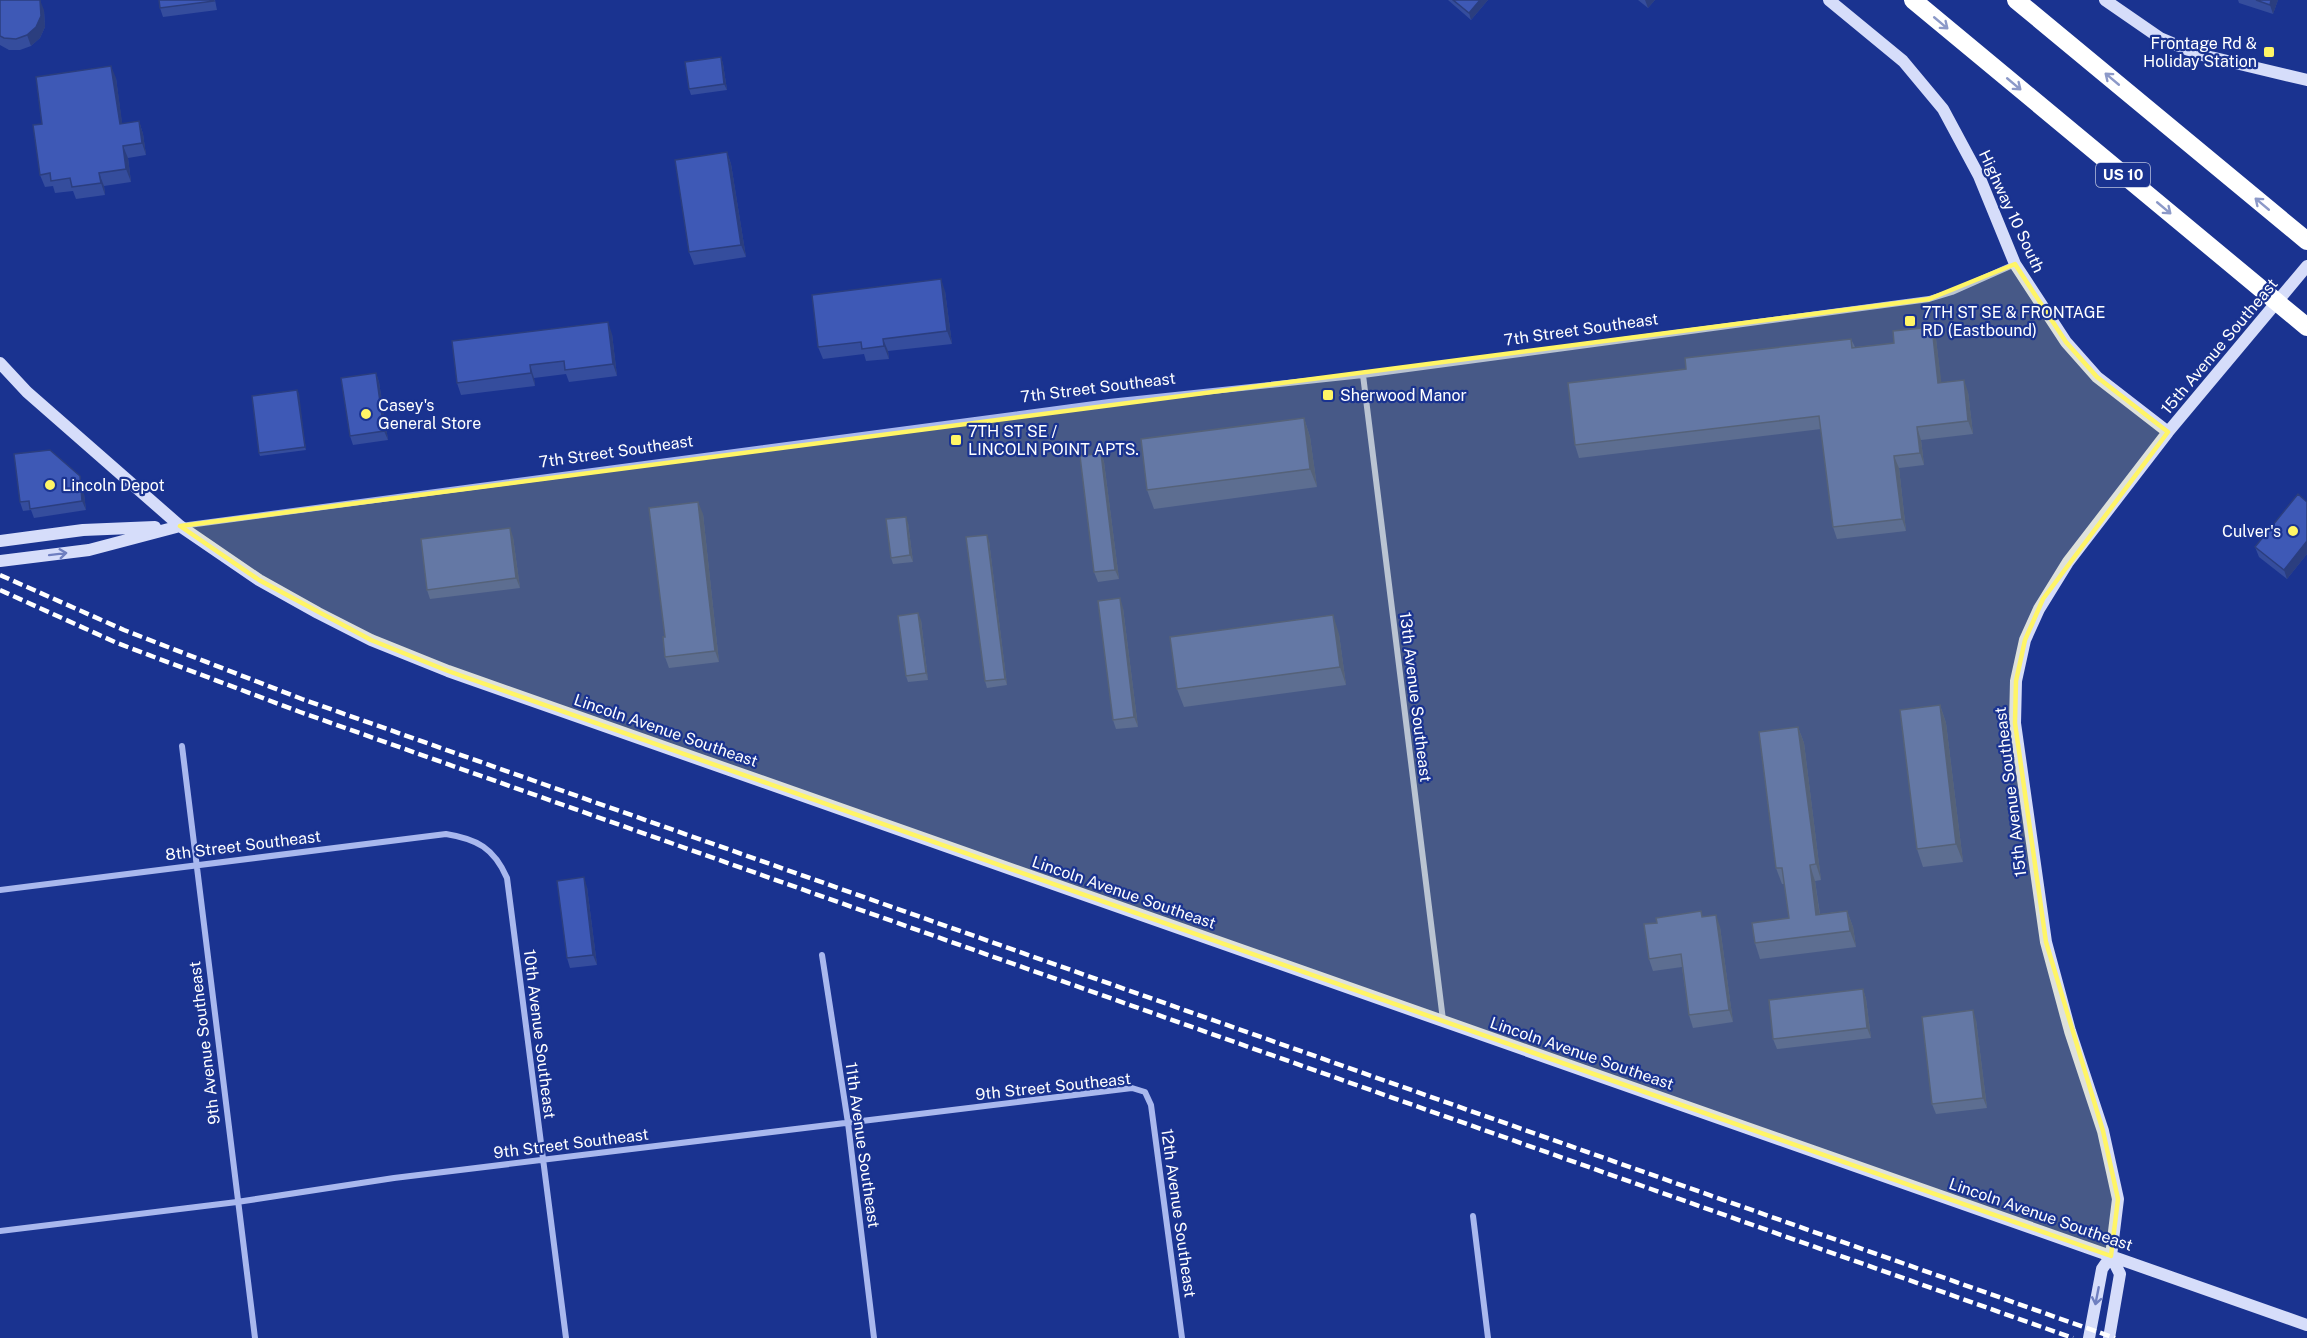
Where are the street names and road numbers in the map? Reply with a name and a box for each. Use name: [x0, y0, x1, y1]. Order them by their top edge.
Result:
street label: Highway 10 South: [1975, 147, 2048, 276]
road number: US 10: [2096, 163, 2150, 187]
street label: 15th Avenue Southeast: [2157, 275, 2282, 418]
street label: 7th Street Southeast: [1503, 309, 1660, 350]
street label: 7th Street Southeast: [1020, 369, 1177, 406]
street label: 7th Street Southeast: [538, 431, 695, 472]
street label: 13th Avenue Southeast: [1396, 611, 1435, 783]
street label: Lincoln Avenue Southeast: [571, 690, 760, 771]
street label: 15th Avenue Southeast: [1991, 706, 2030, 878]
street label: 8th Street Southeast: [164, 827, 322, 864]
street label: Lincoln Avenue Southeast: [1029, 852, 1218, 933]
street label: 10th Avenue Southeast: [520, 948, 559, 1120]
street label: 9th Avenue Southeast: [185, 960, 224, 1126]
street label: Lincoln Avenue Southeast: [1487, 1013, 1676, 1094]
street label: 11th Avenue Southeast: [841, 1061, 884, 1229]
street label: 9th Street Southeast: [974, 1069, 1132, 1104]
street label: 9th Street Southeast: [492, 1125, 650, 1162]
street label: 12th Avenue Southeast: [1157, 1127, 1200, 1299]
street label: Lincoln Avenue Southeast: [1946, 1174, 2135, 1255]

